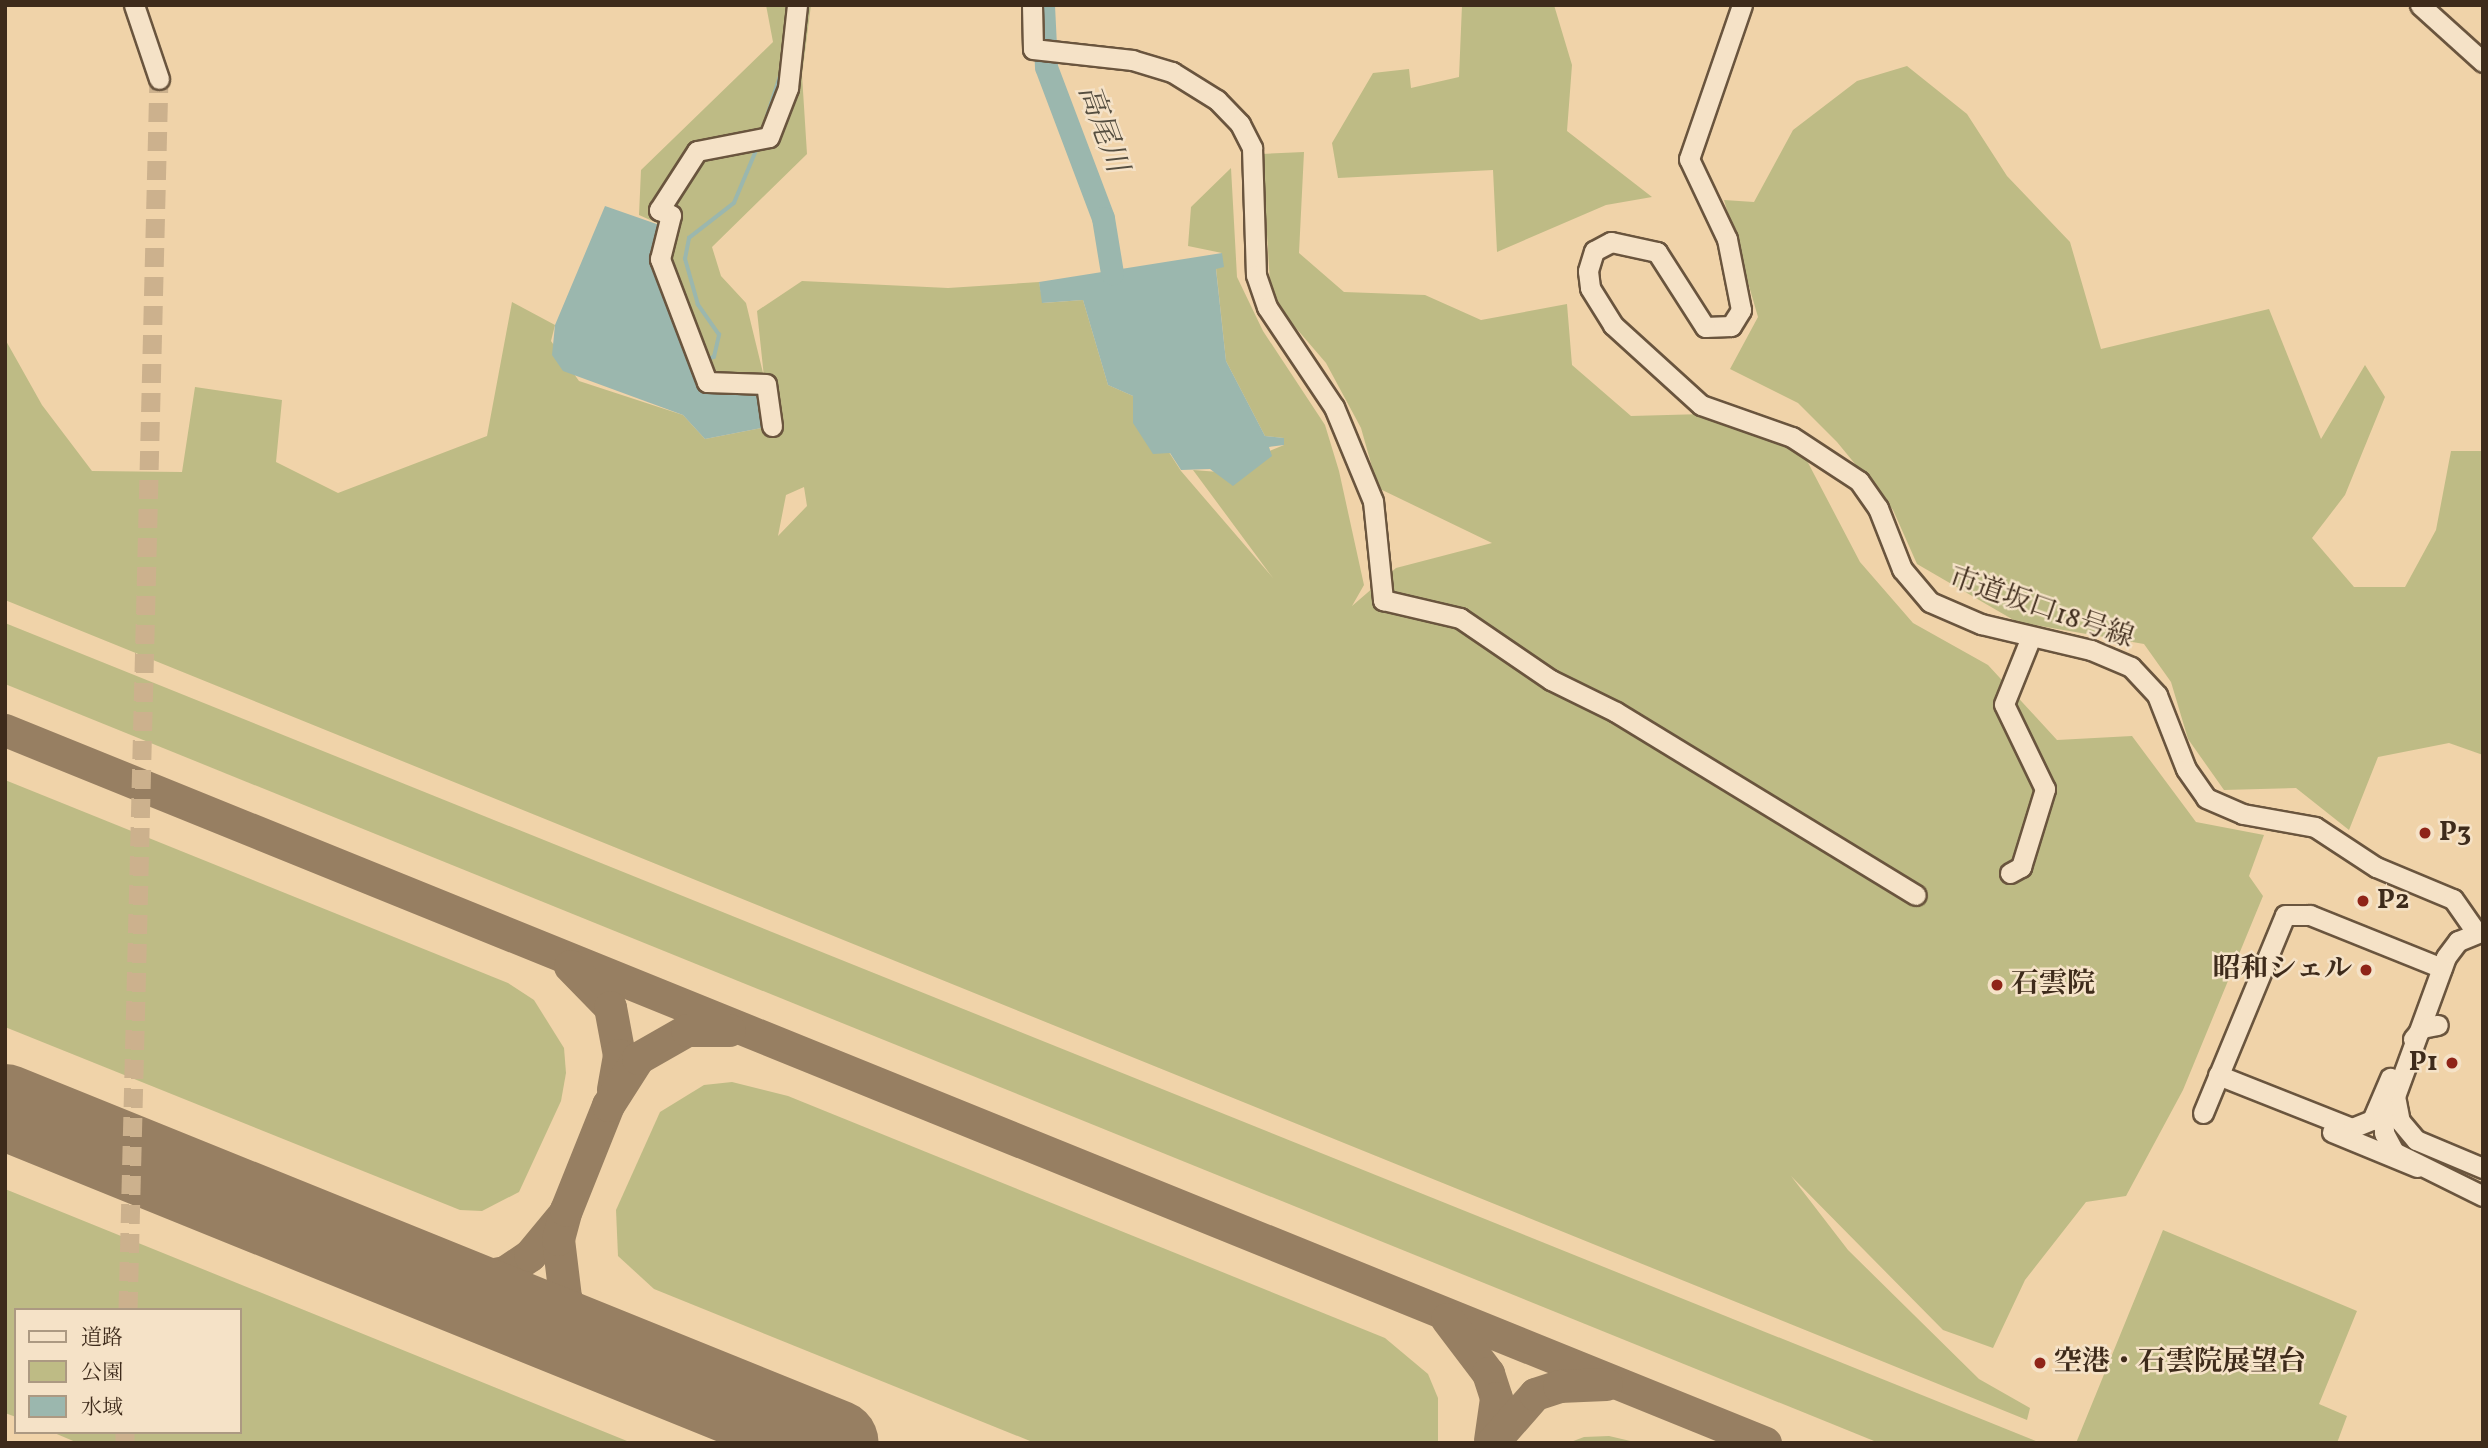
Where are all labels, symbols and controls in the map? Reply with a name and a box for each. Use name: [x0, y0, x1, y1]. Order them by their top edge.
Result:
water label: 高尾川: [1070, 81, 1134, 177]
street label: 市道坂口18号線: [1944, 562, 2138, 656]
place label: P3: [2439, 816, 2471, 850]
marker: P3: [2417, 825, 2433, 841]
place label: P2: [2377, 884, 2409, 918]
marker: P2: [2355, 893, 2371, 909]
place label: 昭和シェル: [2212, 953, 2352, 987]
marker: 昭和シェル: [2358, 962, 2374, 978]
place label: 石雲院: [2011, 968, 2095, 1002]
marker: 石雲院: [1989, 977, 2005, 993]
place label: P1: [2409, 1046, 2438, 1080]
marker: P1: [2444, 1055, 2460, 1071]
legend: [14, 1308, 242, 1434]
text: 道路: [81, 1324, 123, 1353]
place label: 空港・石雲院展望台: [2054, 1346, 2306, 1380]
marker: 空港・石雲院展望台: [2032, 1355, 2048, 1371]
text: 公園: [81, 1359, 123, 1388]
text: 水域: [81, 1394, 123, 1423]

